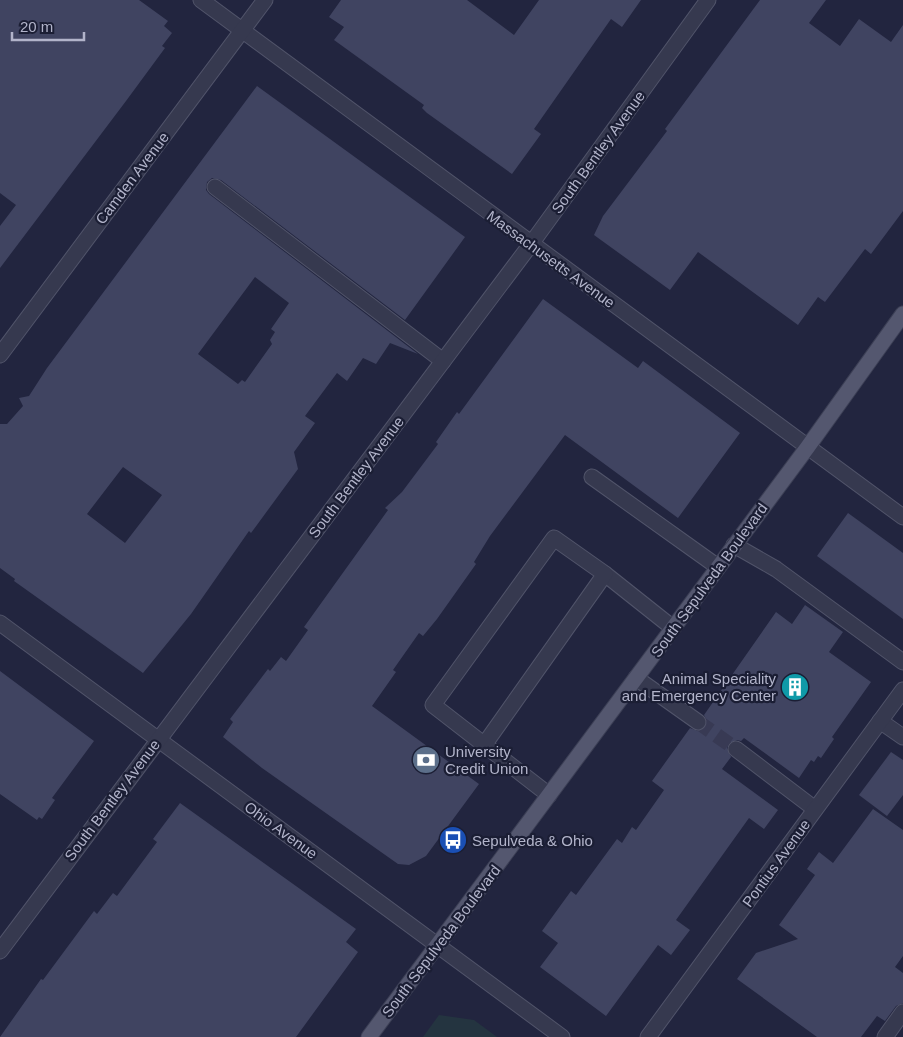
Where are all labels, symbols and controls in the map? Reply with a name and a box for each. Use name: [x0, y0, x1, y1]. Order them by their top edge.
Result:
scale bar: [12, 10, 85, 42]
text: 20 m: [20, 18, 53, 35]
street label: South Bentley Avenue: [548, 87, 648, 217]
street label: Camden Avenue: [92, 129, 172, 227]
street label: Massachusetts Avenue: [484, 207, 618, 311]
street label: South Bentley Avenue: [305, 413, 407, 541]
street label: South Sepulveda Boulevard: [647, 500, 771, 660]
place label: Animal Speciality and Emergency Center: [622, 670, 776, 704]
building icon: Animal Speciality and Emergency Center: [780, 672, 810, 702]
street label: South Bentley Avenue: [61, 736, 163, 864]
place label: University Credit Union: [445, 743, 528, 777]
bank icon: University Credit Union: [411, 745, 441, 775]
street label: Ohio Avenue: [241, 798, 321, 862]
street label: Pontius Avenue: [739, 816, 813, 910]
bus stop icon: Sepulveda & Ohio: [438, 825, 468, 855]
place label: Sepulveda & Ohio: [472, 832, 593, 849]
street label: South Sepulveda Boulevard: [378, 862, 504, 1020]

